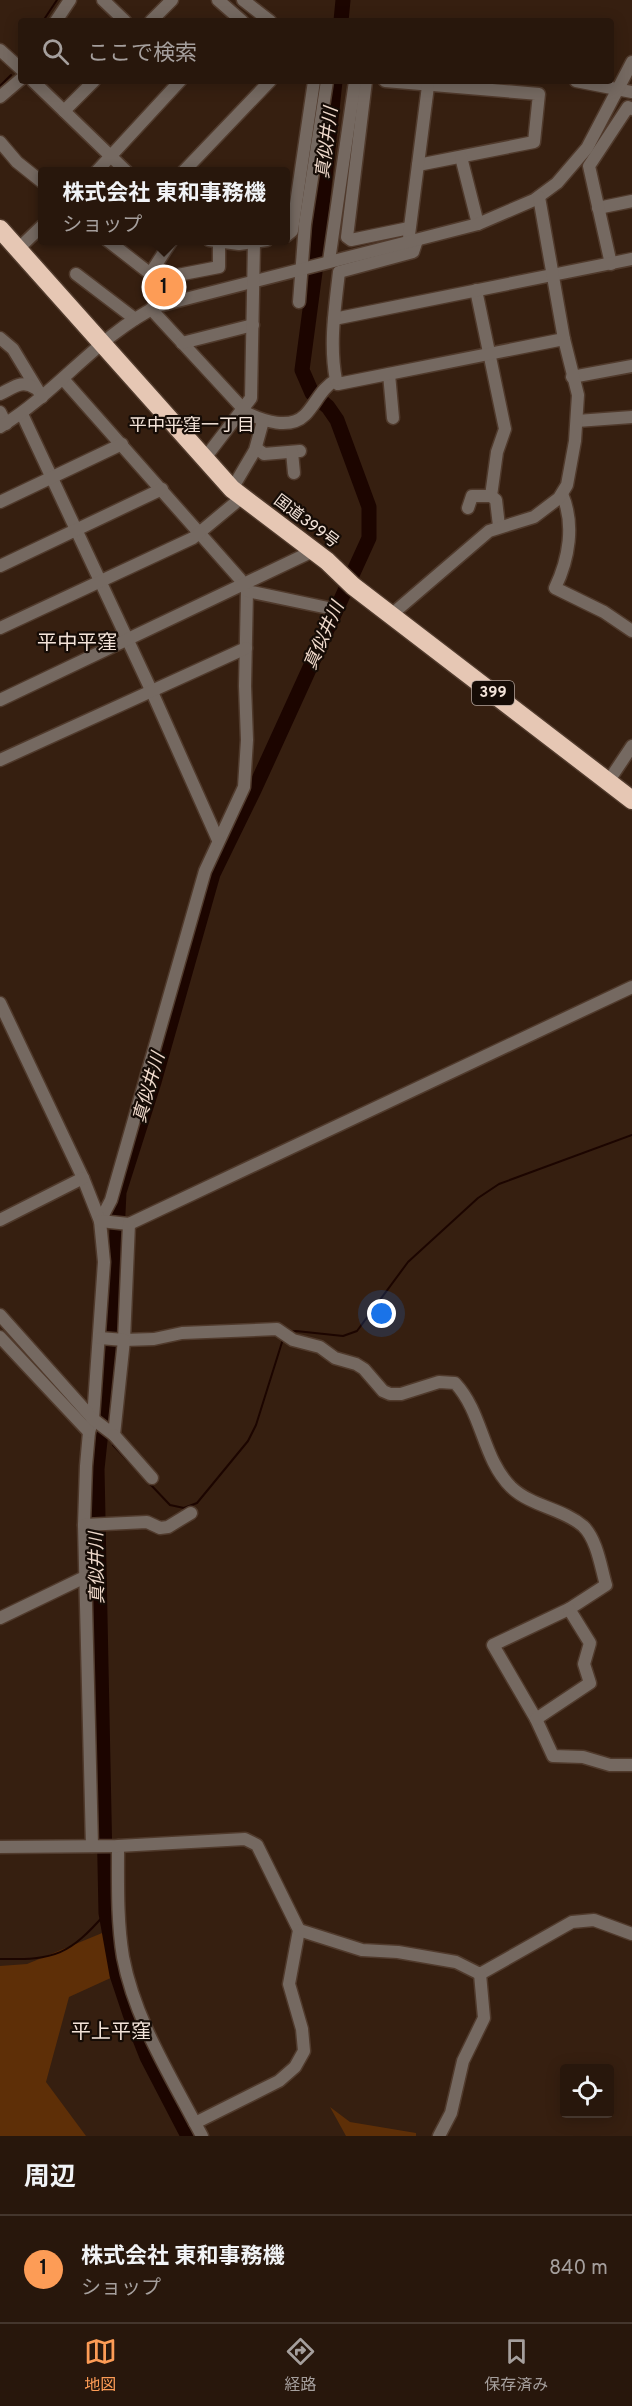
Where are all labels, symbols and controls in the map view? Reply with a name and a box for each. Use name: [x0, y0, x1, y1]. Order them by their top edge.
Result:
search box: [18, 18, 614, 84]
icon: search: [39, 35, 72, 68]
text: ここで検索: [87, 41, 197, 68]
water label: 真似井川: [312, 104, 344, 180]
popup: [38, 167, 290, 245]
text: 株式会社 東和事務機: [62, 181, 266, 208]
text: ショップ: [62, 213, 142, 239]
pin: 1: [144, 264, 184, 310]
district label: 平中平窪一丁目: [129, 415, 255, 438]
street label: 国道399号: [269, 491, 343, 553]
water label: 真似井川: [300, 597, 351, 674]
district label: 平中平窪: [37, 631, 117, 657]
road number: 399: [472, 681, 514, 705]
water label: 真似井川: [129, 1048, 172, 1126]
your location: [367, 1299, 396, 1328]
water label: 真似井川: [86, 1530, 110, 1604]
district label: 平上平窪: [71, 2020, 151, 2046]
map controls: [560, 2064, 614, 2118]
button: locate: [560, 2064, 614, 2118]
text: 周辺: [24, 2162, 76, 2195]
text: 株式会社 東和事務機: [81, 2244, 285, 2271]
text: 1: [40, 2256, 48, 2282]
text: 840 m: [549, 2256, 608, 2282]
text: ショップ: [81, 2276, 161, 2302]
tab: 地図: [84, 2335, 117, 2396]
tab: 経路: [284, 2335, 317, 2396]
tab: 保存済み: [484, 2335, 548, 2396]

